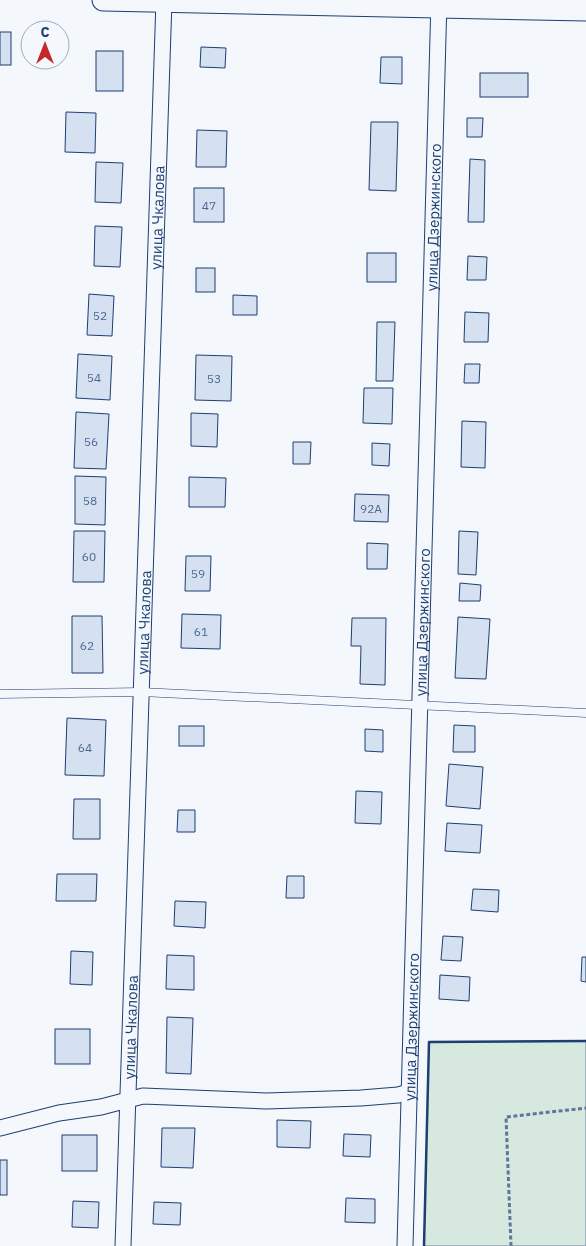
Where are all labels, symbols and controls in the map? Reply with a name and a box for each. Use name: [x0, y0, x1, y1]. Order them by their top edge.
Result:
north arrow: [20, 20, 70, 70]
text: С: [40, 23, 50, 41]
street label: улица Дзержинского: [422, 143, 445, 292]
street label: улица Чкалова: [146, 165, 168, 270]
house number: 47: [202, 198, 216, 213]
house number: 52: [93, 308, 107, 323]
house number: 54: [87, 370, 101, 385]
house number: 53: [207, 371, 221, 386]
house number: 56: [84, 434, 98, 449]
house number: 58: [83, 493, 97, 508]
house number: 92А: [360, 501, 382, 516]
street label: улица Дзержинского: [411, 548, 434, 697]
house number: 60: [82, 549, 96, 564]
house number: 59: [191, 566, 205, 581]
street label: улица Чкалова: [132, 570, 155, 675]
house number: 61: [194, 624, 208, 639]
house number: 62: [80, 638, 94, 653]
house number: 64: [78, 740, 92, 755]
street label: улица Дзержинского: [399, 953, 422, 1101]
street label: улица Чкалова: [119, 975, 141, 1080]

